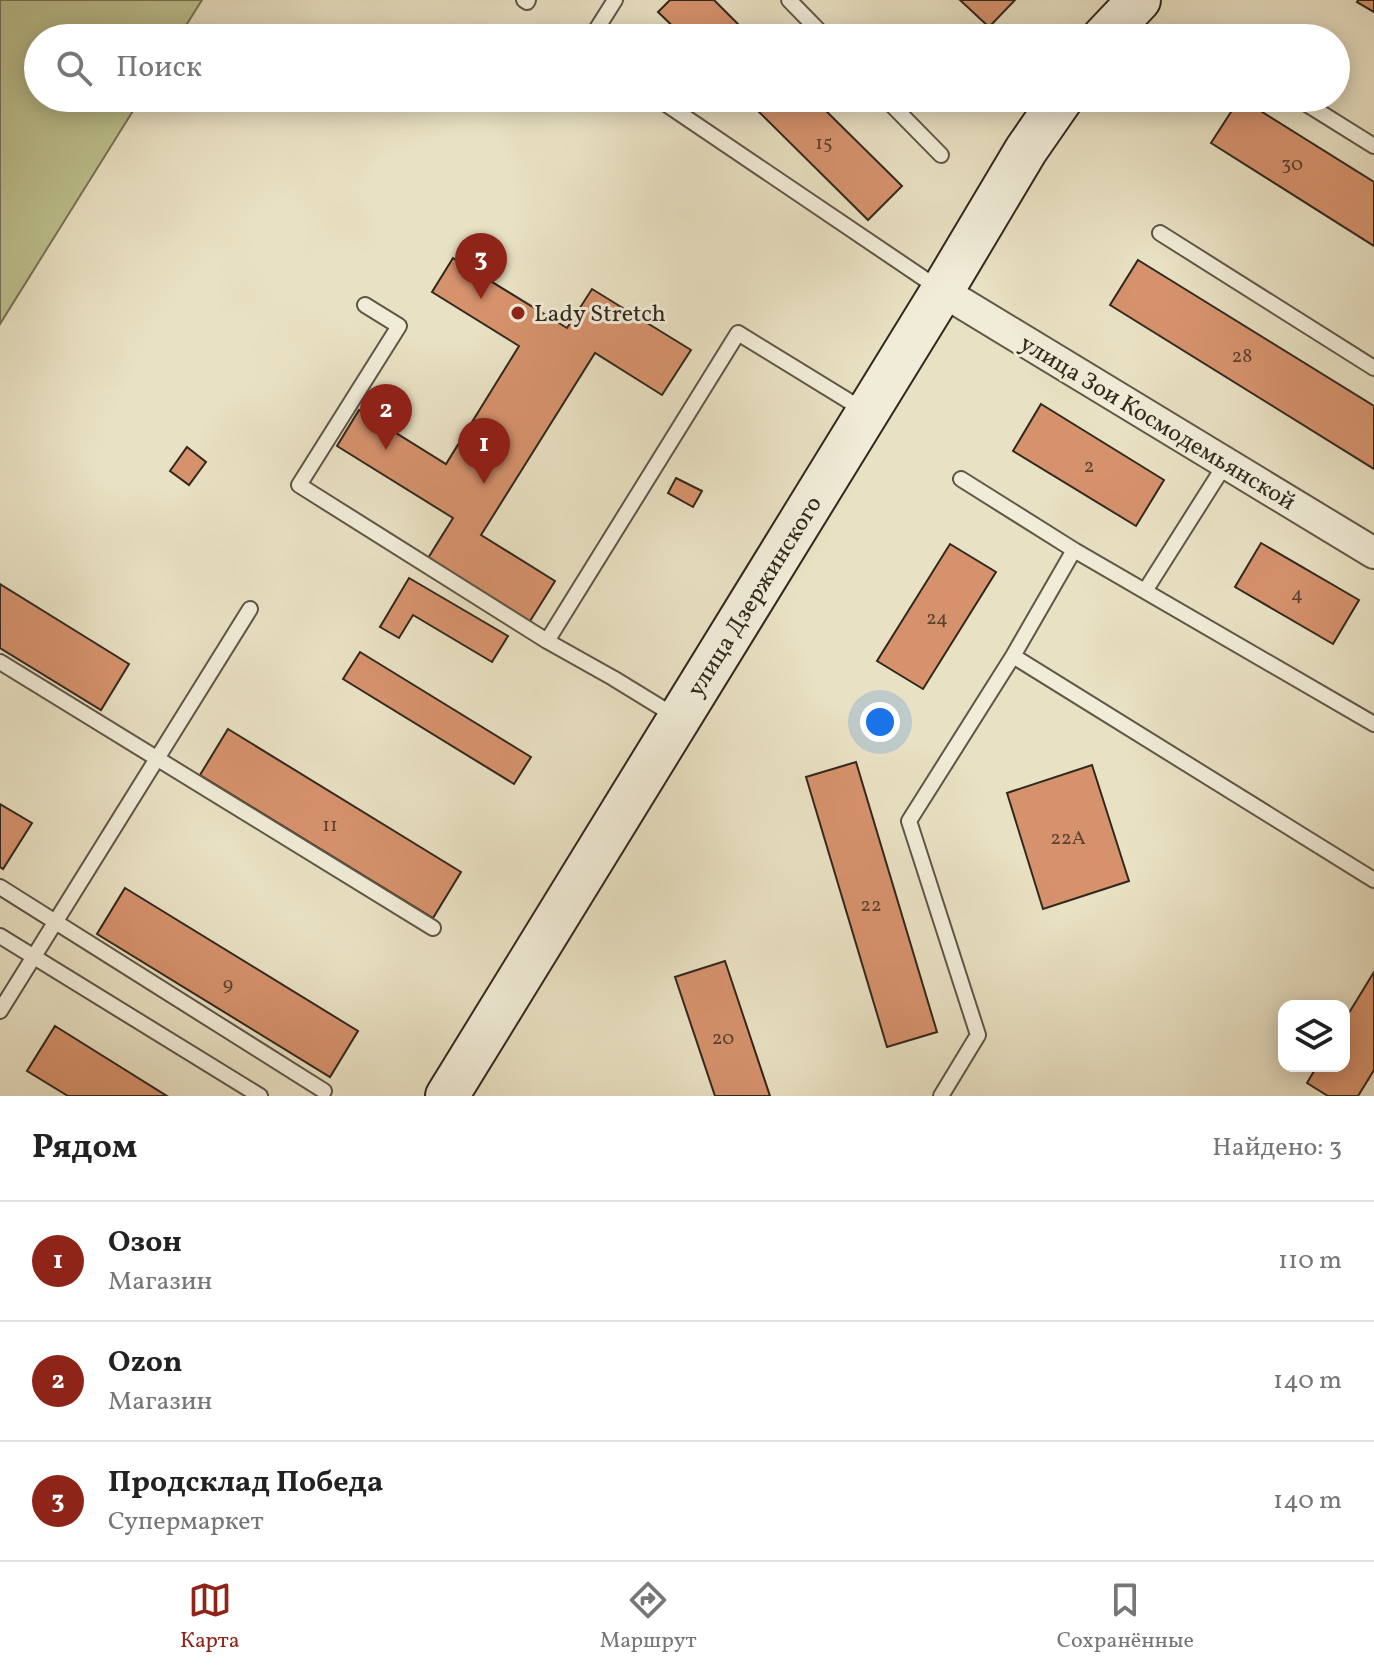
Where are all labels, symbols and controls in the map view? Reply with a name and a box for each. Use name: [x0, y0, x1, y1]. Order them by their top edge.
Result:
search box: [24, 24, 1350, 112]
icon: search: [52, 46, 96, 90]
text: Поиск: [116, 47, 202, 89]
house number: 15: [815, 130, 833, 158]
house number: 30: [1281, 151, 1303, 179]
pin: 3: [455, 233, 507, 299]
place label: Lady Stretch: [534, 298, 666, 332]
marker: Lady Stretch: [509, 304, 527, 322]
street label: улица Зои Космодемьянской: [1012, 328, 1301, 520]
house number: 28: [1232, 343, 1252, 371]
pin: 2: [360, 384, 412, 450]
pin: 1: [458, 418, 510, 484]
house number: 2: [1084, 453, 1094, 481]
street label: улица Дзержинского: [680, 490, 831, 704]
house number: 4: [1291, 581, 1303, 609]
house number: 24: [926, 605, 948, 633]
your location: [860, 702, 900, 742]
house number: 11: [322, 812, 338, 840]
house number: 22А: [1050, 825, 1086, 853]
house number: 22: [860, 892, 882, 920]
house number: 9: [223, 971, 233, 999]
map controls: [1278, 1000, 1350, 1072]
button: layers: [1278, 1000, 1350, 1072]
house number: 20: [712, 1025, 734, 1053]
text: Рядом: [32, 1125, 137, 1172]
text: Найдено: 3: [1212, 1130, 1342, 1166]
text: Озон: [108, 1222, 182, 1264]
text: 1: [53, 1243, 63, 1279]
text: 110 m: [1278, 1243, 1342, 1279]
text: Магазин: [108, 1264, 212, 1300]
text: Ozon: [108, 1342, 182, 1384]
text: 2: [51, 1363, 65, 1399]
text: 140 m: [1273, 1363, 1342, 1399]
text: Магазин: [108, 1384, 212, 1420]
text: Продсклад Победа: [108, 1462, 383, 1504]
text: 3: [51, 1483, 65, 1519]
text: 140 m: [1273, 1483, 1342, 1519]
text: Супермаркет: [108, 1504, 264, 1540]
tab: Карта: [180, 1578, 240, 1657]
tab: Маршрут: [600, 1578, 697, 1657]
tab: Сохранённые: [1057, 1578, 1194, 1657]

